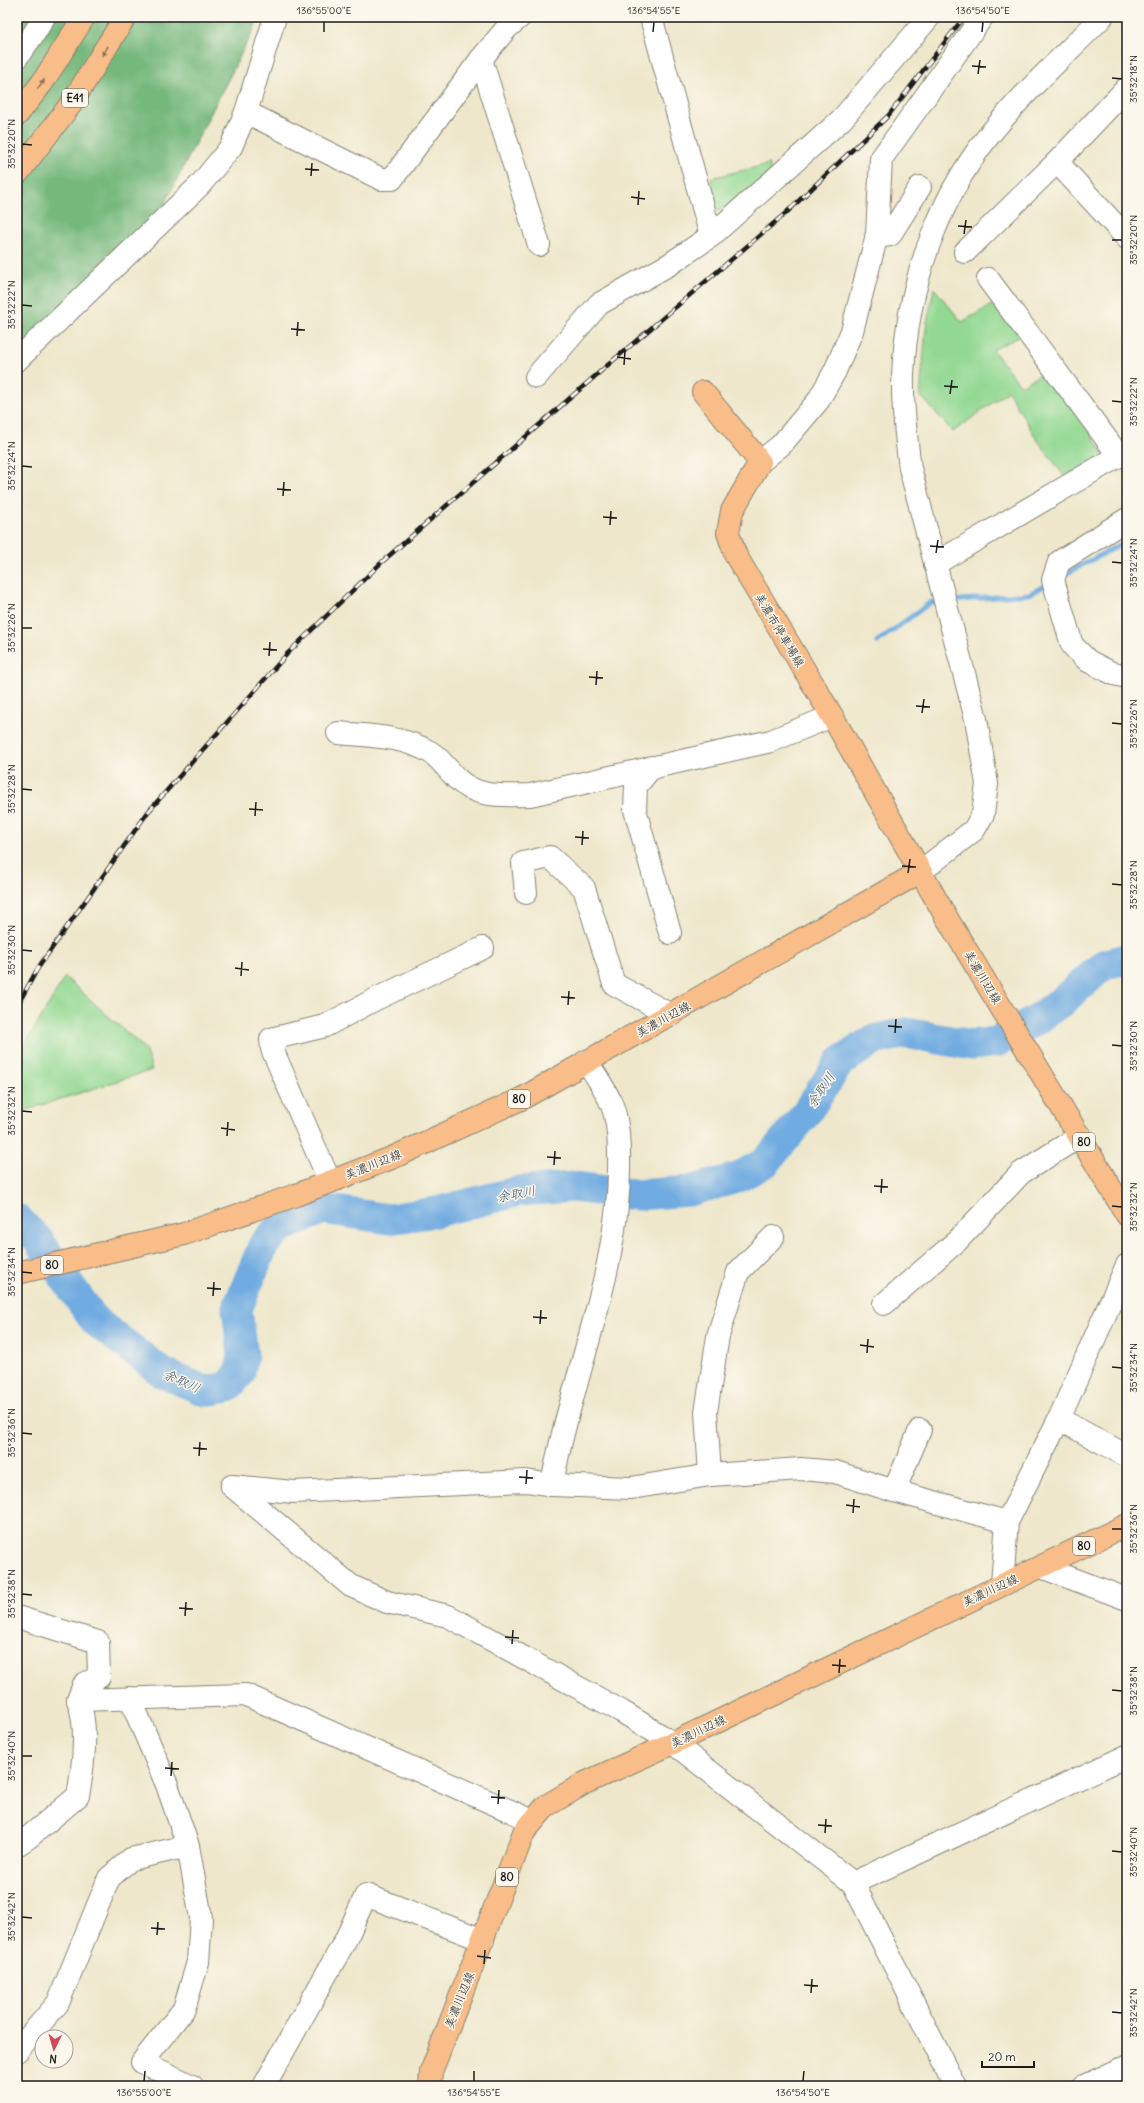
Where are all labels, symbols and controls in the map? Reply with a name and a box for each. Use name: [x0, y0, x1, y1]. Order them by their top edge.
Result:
text: 136°55'00"E: [297, 4, 351, 17]
text: 136°54'55"E: [628, 4, 681, 17]
text: 136°54'50"E: [956, 4, 1010, 17]
one-way arrow: [101, 46, 109, 56]
text: 35°32'18"N: [1127, 55, 1140, 103]
one-way arrow: [37, 79, 45, 89]
road number: E41: [62, 89, 88, 107]
text: 35°32'20"N: [5, 119, 18, 169]
text: 35°32'20"N: [1127, 215, 1140, 265]
text: 35°32'22"N: [5, 280, 18, 330]
text: 35°32'22"N: [1127, 377, 1140, 427]
text: 35°32'24"N: [5, 441, 18, 491]
text: 35°32'24"N: [1127, 538, 1140, 588]
street label: 美濃市停車場線: [752, 590, 808, 670]
text: 35°32'26"N: [5, 603, 18, 653]
text: 35°32'26"N: [1127, 699, 1140, 749]
text: 35°32'28"N: [5, 764, 18, 814]
text: 35°32'28"N: [1127, 860, 1140, 910]
text: 35°32'30"N: [5, 925, 18, 975]
street label: 美濃川辺線: [961, 947, 1005, 1007]
street label: 美濃川辺線: [633, 998, 693, 1040]
text: 35°32'30"N: [1127, 1021, 1140, 1071]
water label: 余取川: [803, 1069, 839, 1111]
text: 35°32'32"N: [5, 1086, 18, 1136]
road number: 80: [508, 1090, 530, 1108]
road number: 80: [1073, 1133, 1095, 1151]
street label: 美濃川辺線: [342, 1146, 404, 1182]
water label: 余取川: [495, 1182, 537, 1206]
text: 35°32'32"N: [1127, 1182, 1140, 1232]
text: 35°32'34"N: [5, 1247, 18, 1297]
road number: 80: [41, 1256, 63, 1274]
text: 35°32'34"N: [1127, 1343, 1140, 1393]
water label: 余取川: [161, 1365, 203, 1397]
text: 35°32'36"N: [5, 1408, 18, 1458]
text: 35°32'36"N: [1127, 1504, 1140, 1554]
road number: 80: [1073, 1537, 1095, 1555]
text: 35°32'38"N: [5, 1569, 18, 1619]
street label: 美濃川辺線: [960, 1571, 1020, 1609]
text: 35°32'38"N: [1127, 1666, 1140, 1716]
street label: 美濃川辺線: [668, 1711, 728, 1751]
text: 35°32'40"N: [5, 1731, 18, 1781]
text: 35°32'40"N: [1127, 1827, 1140, 1877]
road number: 80: [496, 1868, 518, 1886]
text: 35°32'42"N: [5, 1892, 18, 1942]
street label: 美濃川辺線: [441, 1969, 477, 2031]
text: 35°32'42"N: [1127, 1988, 1140, 2038]
north arrow: [34, 2029, 74, 2069]
scale bar: [982, 2043, 1034, 2069]
text: 20 m: [988, 2049, 1016, 2064]
text: N: [49, 2052, 58, 2066]
text: 136°55'00"E: [117, 2086, 171, 2099]
text: 136°54'55"E: [448, 2086, 501, 2099]
text: 136°54'50"E: [776, 2086, 830, 2099]

